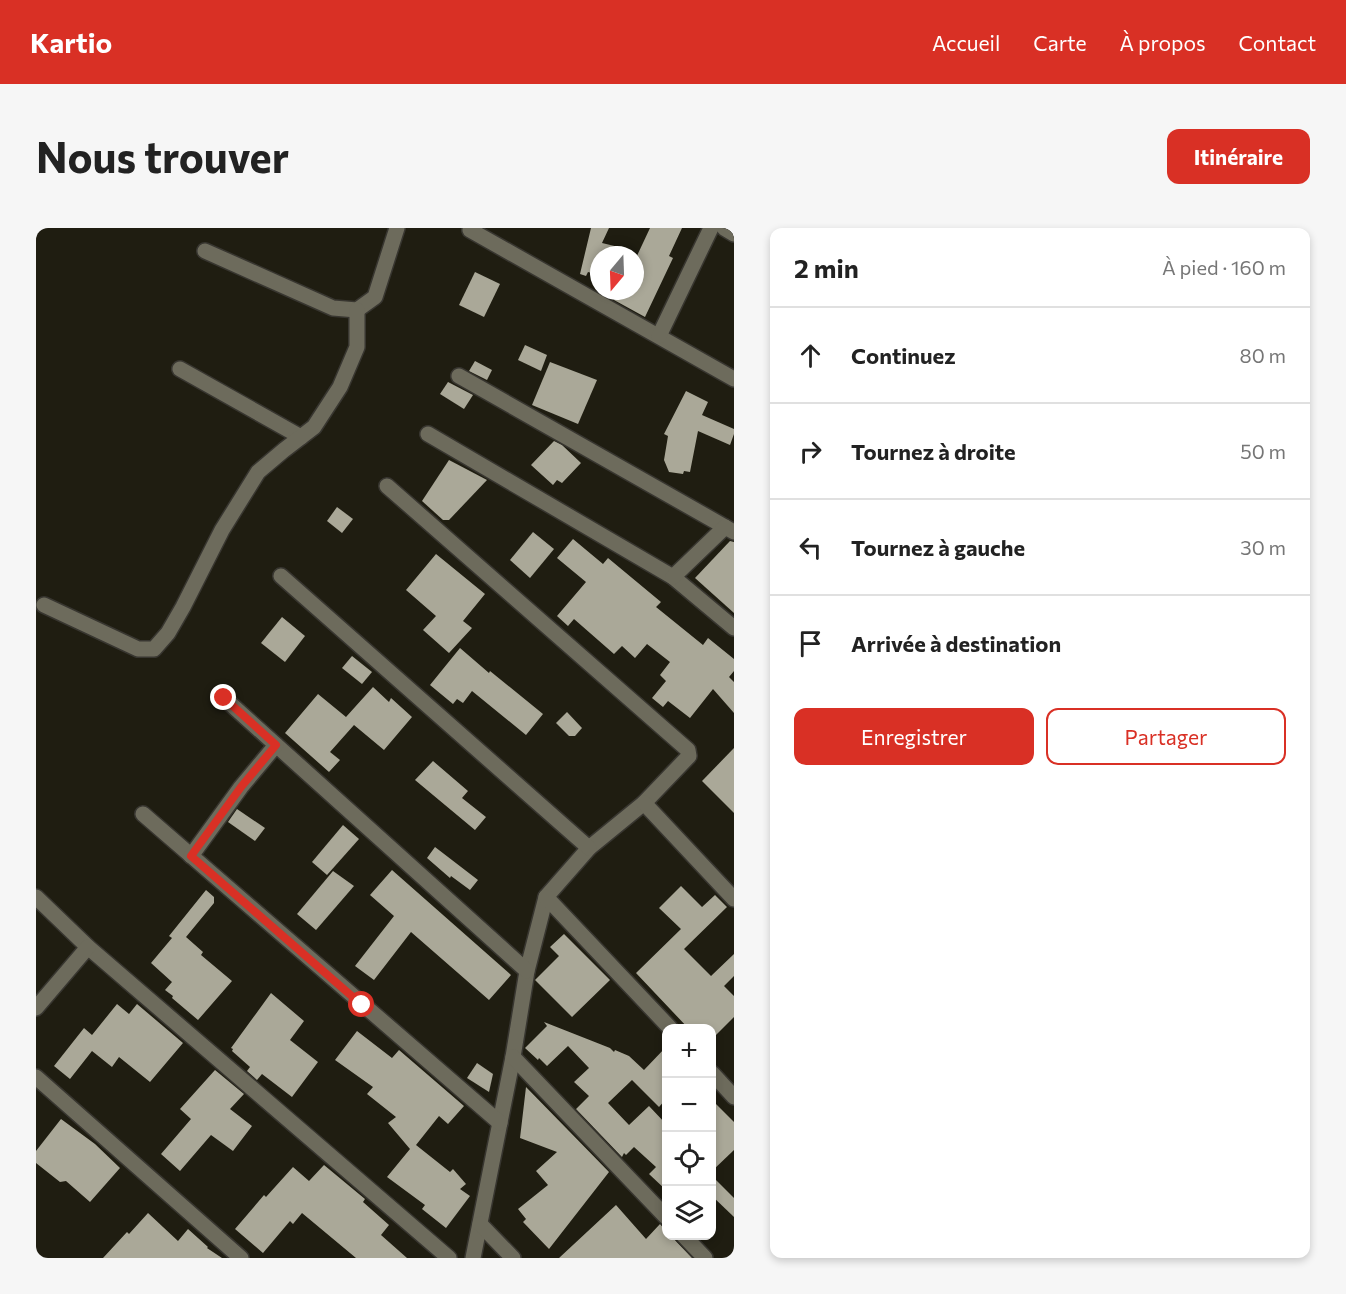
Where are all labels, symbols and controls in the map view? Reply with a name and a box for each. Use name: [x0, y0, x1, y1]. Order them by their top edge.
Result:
text: Kartio: [30, 25, 112, 59]
text: Accueil: [932, 30, 1000, 55]
text: Carte: [1033, 30, 1087, 55]
text: À propos: [1120, 30, 1205, 55]
text: Contact: [1238, 30, 1316, 55]
button: Itinéraire: [1167, 129, 1310, 184]
text: Nous trouver: [36, 130, 289, 182]
north arrow: [590, 246, 644, 300]
text: 2 min: [794, 252, 859, 283]
text: À pied · 160 m: [1162, 255, 1286, 279]
icon: ahead: [794, 339, 827, 372]
text: Continuez: [851, 342, 956, 369]
text: 80 m: [1240, 343, 1286, 367]
icon: right: [794, 435, 827, 468]
text: Tournez à droite: [851, 438, 1016, 465]
text: 50 m: [1240, 439, 1286, 463]
icon: left: [794, 531, 827, 564]
text: Tournez à gauche: [851, 534, 1025, 561]
text: 30 m: [1240, 535, 1286, 559]
icon: arrive: [794, 627, 827, 660]
text: Arrivée à destination: [851, 630, 1061, 657]
route end: [210, 684, 236, 710]
button: Enregistrer: [794, 708, 1034, 765]
button: Partager: [1046, 708, 1286, 765]
route start: [348, 991, 374, 1017]
map controls: [662, 1024, 716, 1240]
button: +: [662, 1024, 716, 1078]
button: −: [662, 1078, 716, 1132]
button: locate: [662, 1132, 716, 1186]
button: layers: [662, 1186, 716, 1240]

